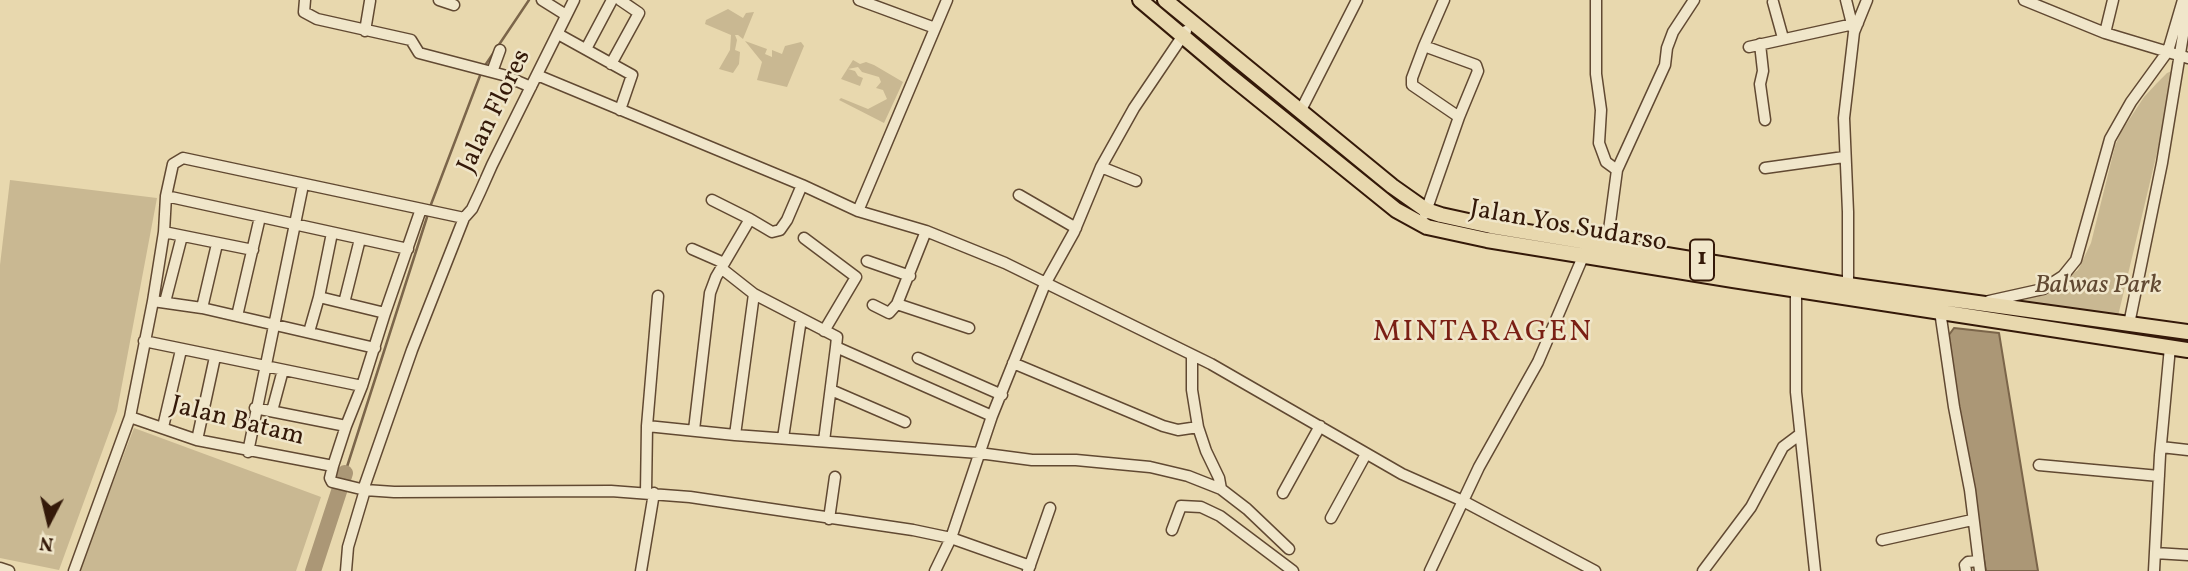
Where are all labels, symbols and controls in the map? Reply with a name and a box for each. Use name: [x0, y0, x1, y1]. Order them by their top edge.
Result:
street label: Jalan Flores: [453, 45, 539, 179]
street label: Jalan Yos Sudarso: [1467, 195, 1669, 261]
road number: 1: [1690, 240, 1714, 281]
park label: Balwas Park: [2034, 271, 2162, 303]
district label: MINTARAGEN: [1374, 316, 1592, 352]
street label: Jalan Batam: [167, 391, 307, 455]
north arrow: [14, 487, 84, 557]
text: N: [38, 529, 55, 557]

